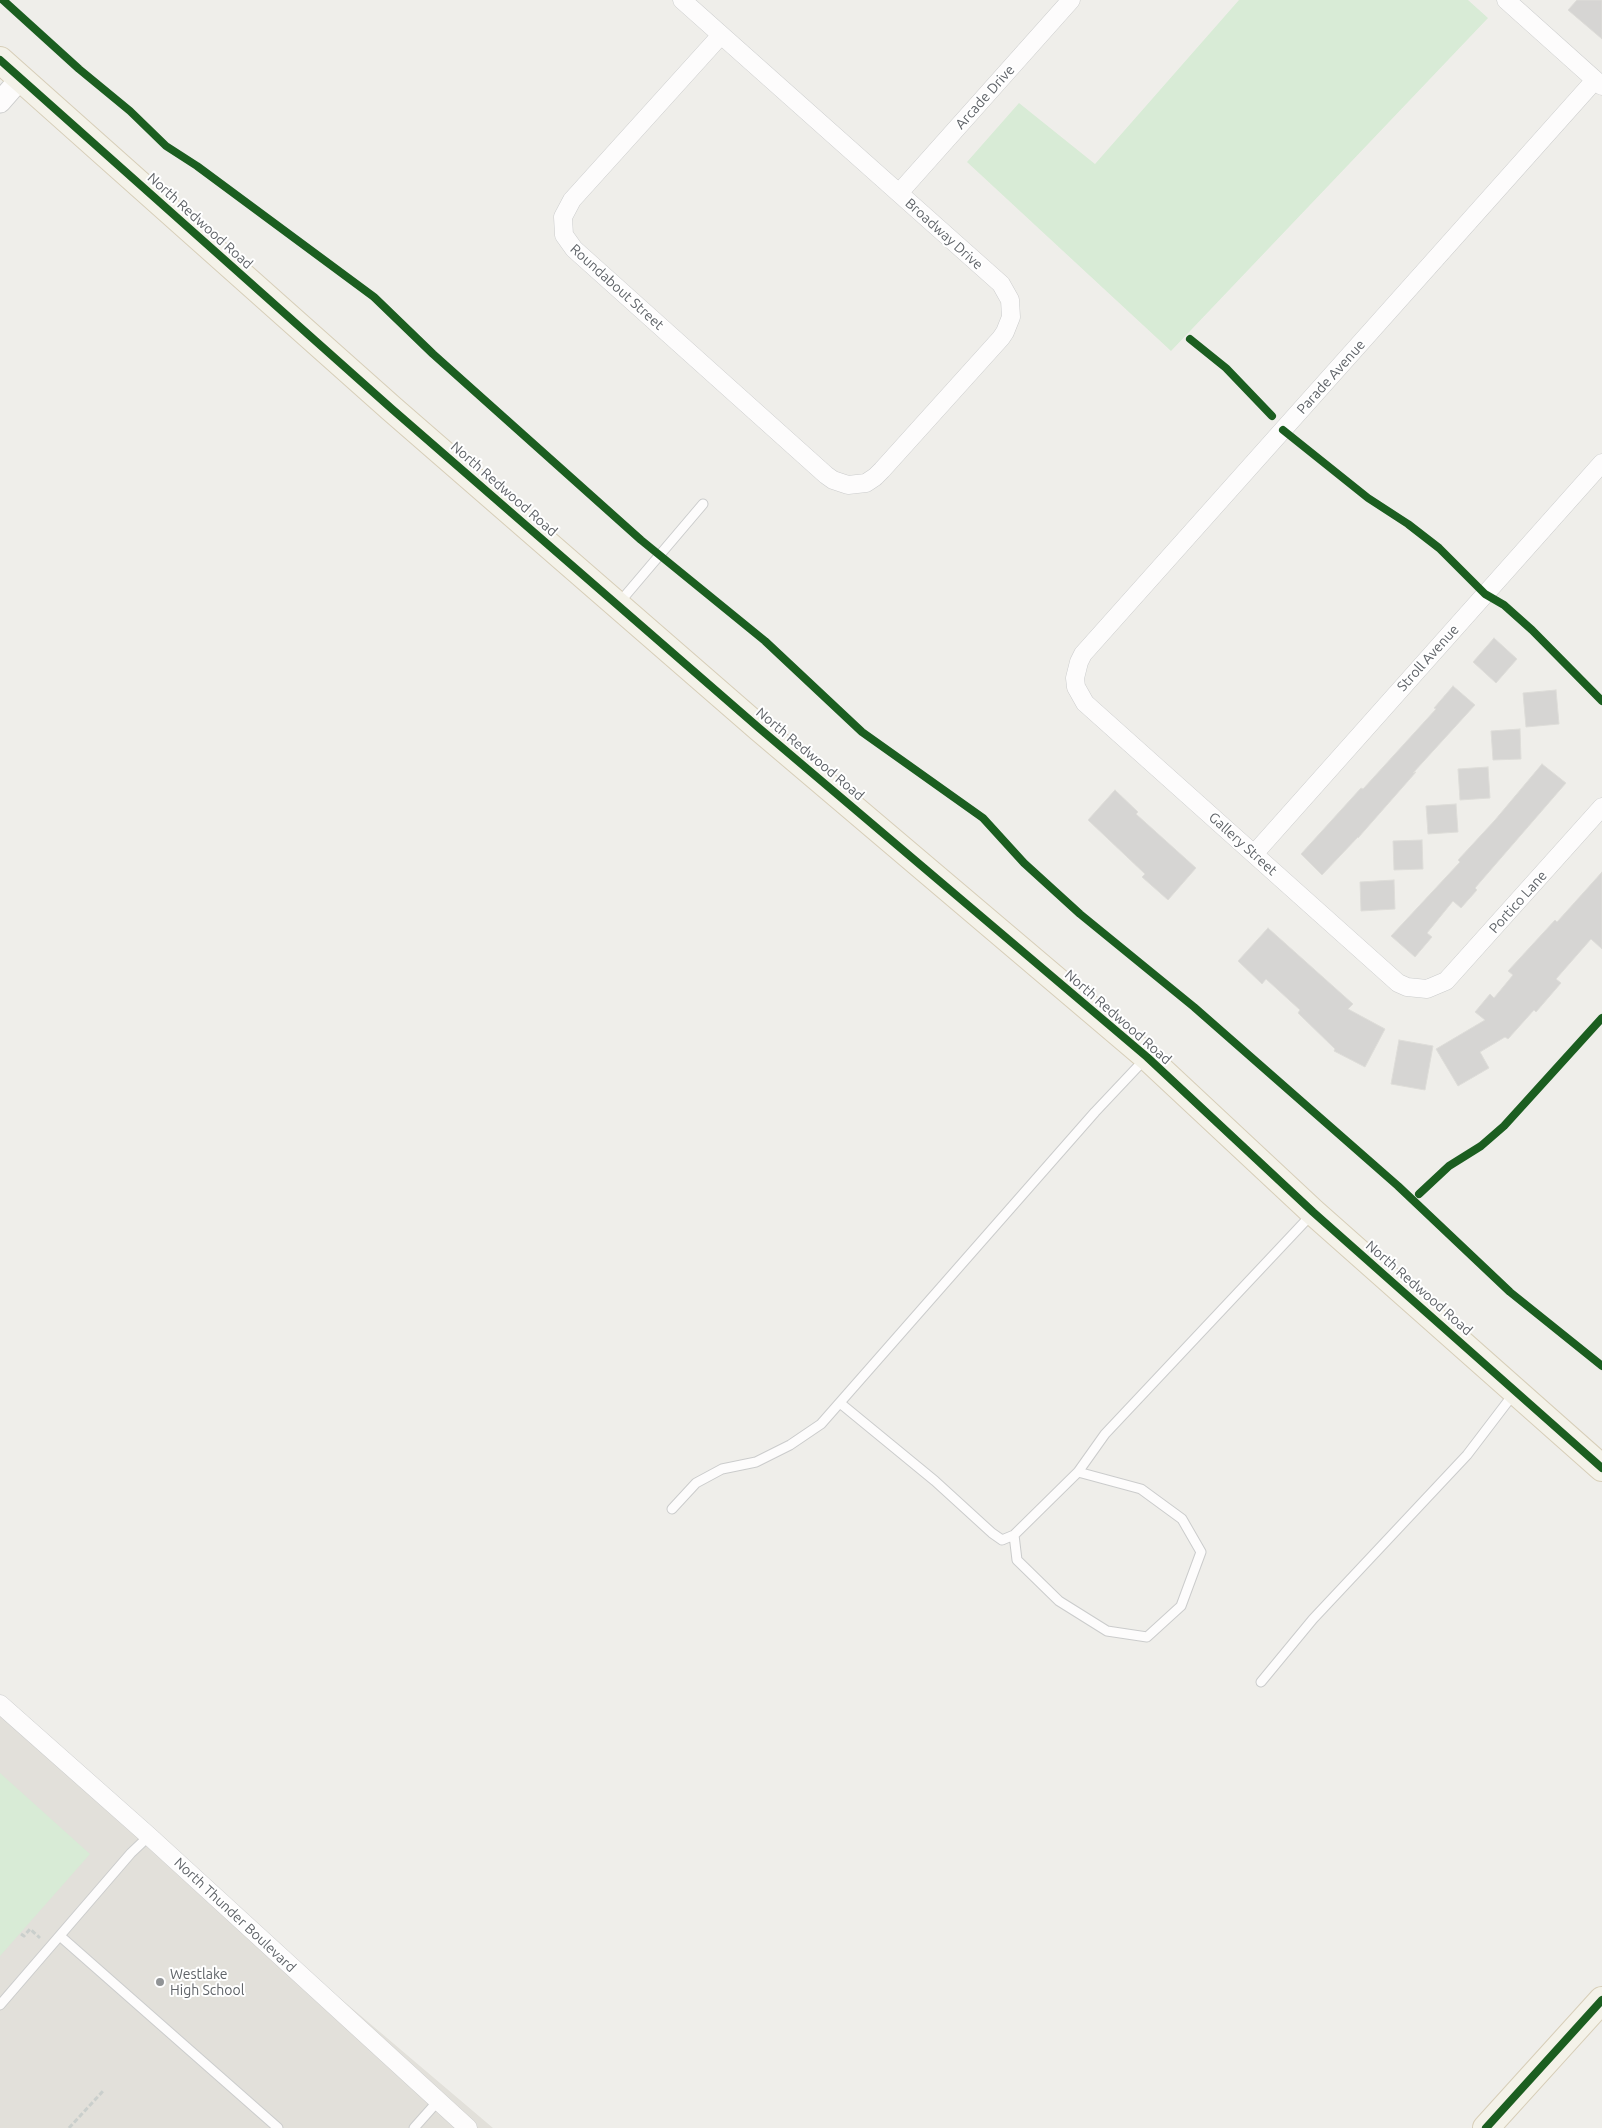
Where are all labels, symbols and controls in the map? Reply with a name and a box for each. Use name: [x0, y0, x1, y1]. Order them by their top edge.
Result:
street label: Arcade Drive: [952, 62, 1018, 132]
street label: North Redwood Road: [144, 169, 256, 273]
street label: Broadway Drive: [902, 195, 986, 273]
street label: Roundabout Street: [567, 240, 667, 334]
street label: Parade Avenue: [1293, 336, 1369, 418]
street label: North Redwood Road: [447, 438, 561, 540]
street label: Stroll Avenue: [1394, 621, 1462, 695]
street label: North Redwood Road: [753, 704, 867, 804]
street label: Gallery Street: [1205, 809, 1281, 879]
street label: Portico Lane: [1485, 867, 1551, 937]
street label: North Redwood Road: [1061, 966, 1175, 1068]
street label: North Redwood Road: [1362, 1237, 1476, 1339]
street label: North Thunder Boulevard: [171, 1854, 299, 1976]
place label: Westlake High School: [170, 1966, 244, 1998]
marker: Westlake High School: [154, 1976, 166, 1988]

